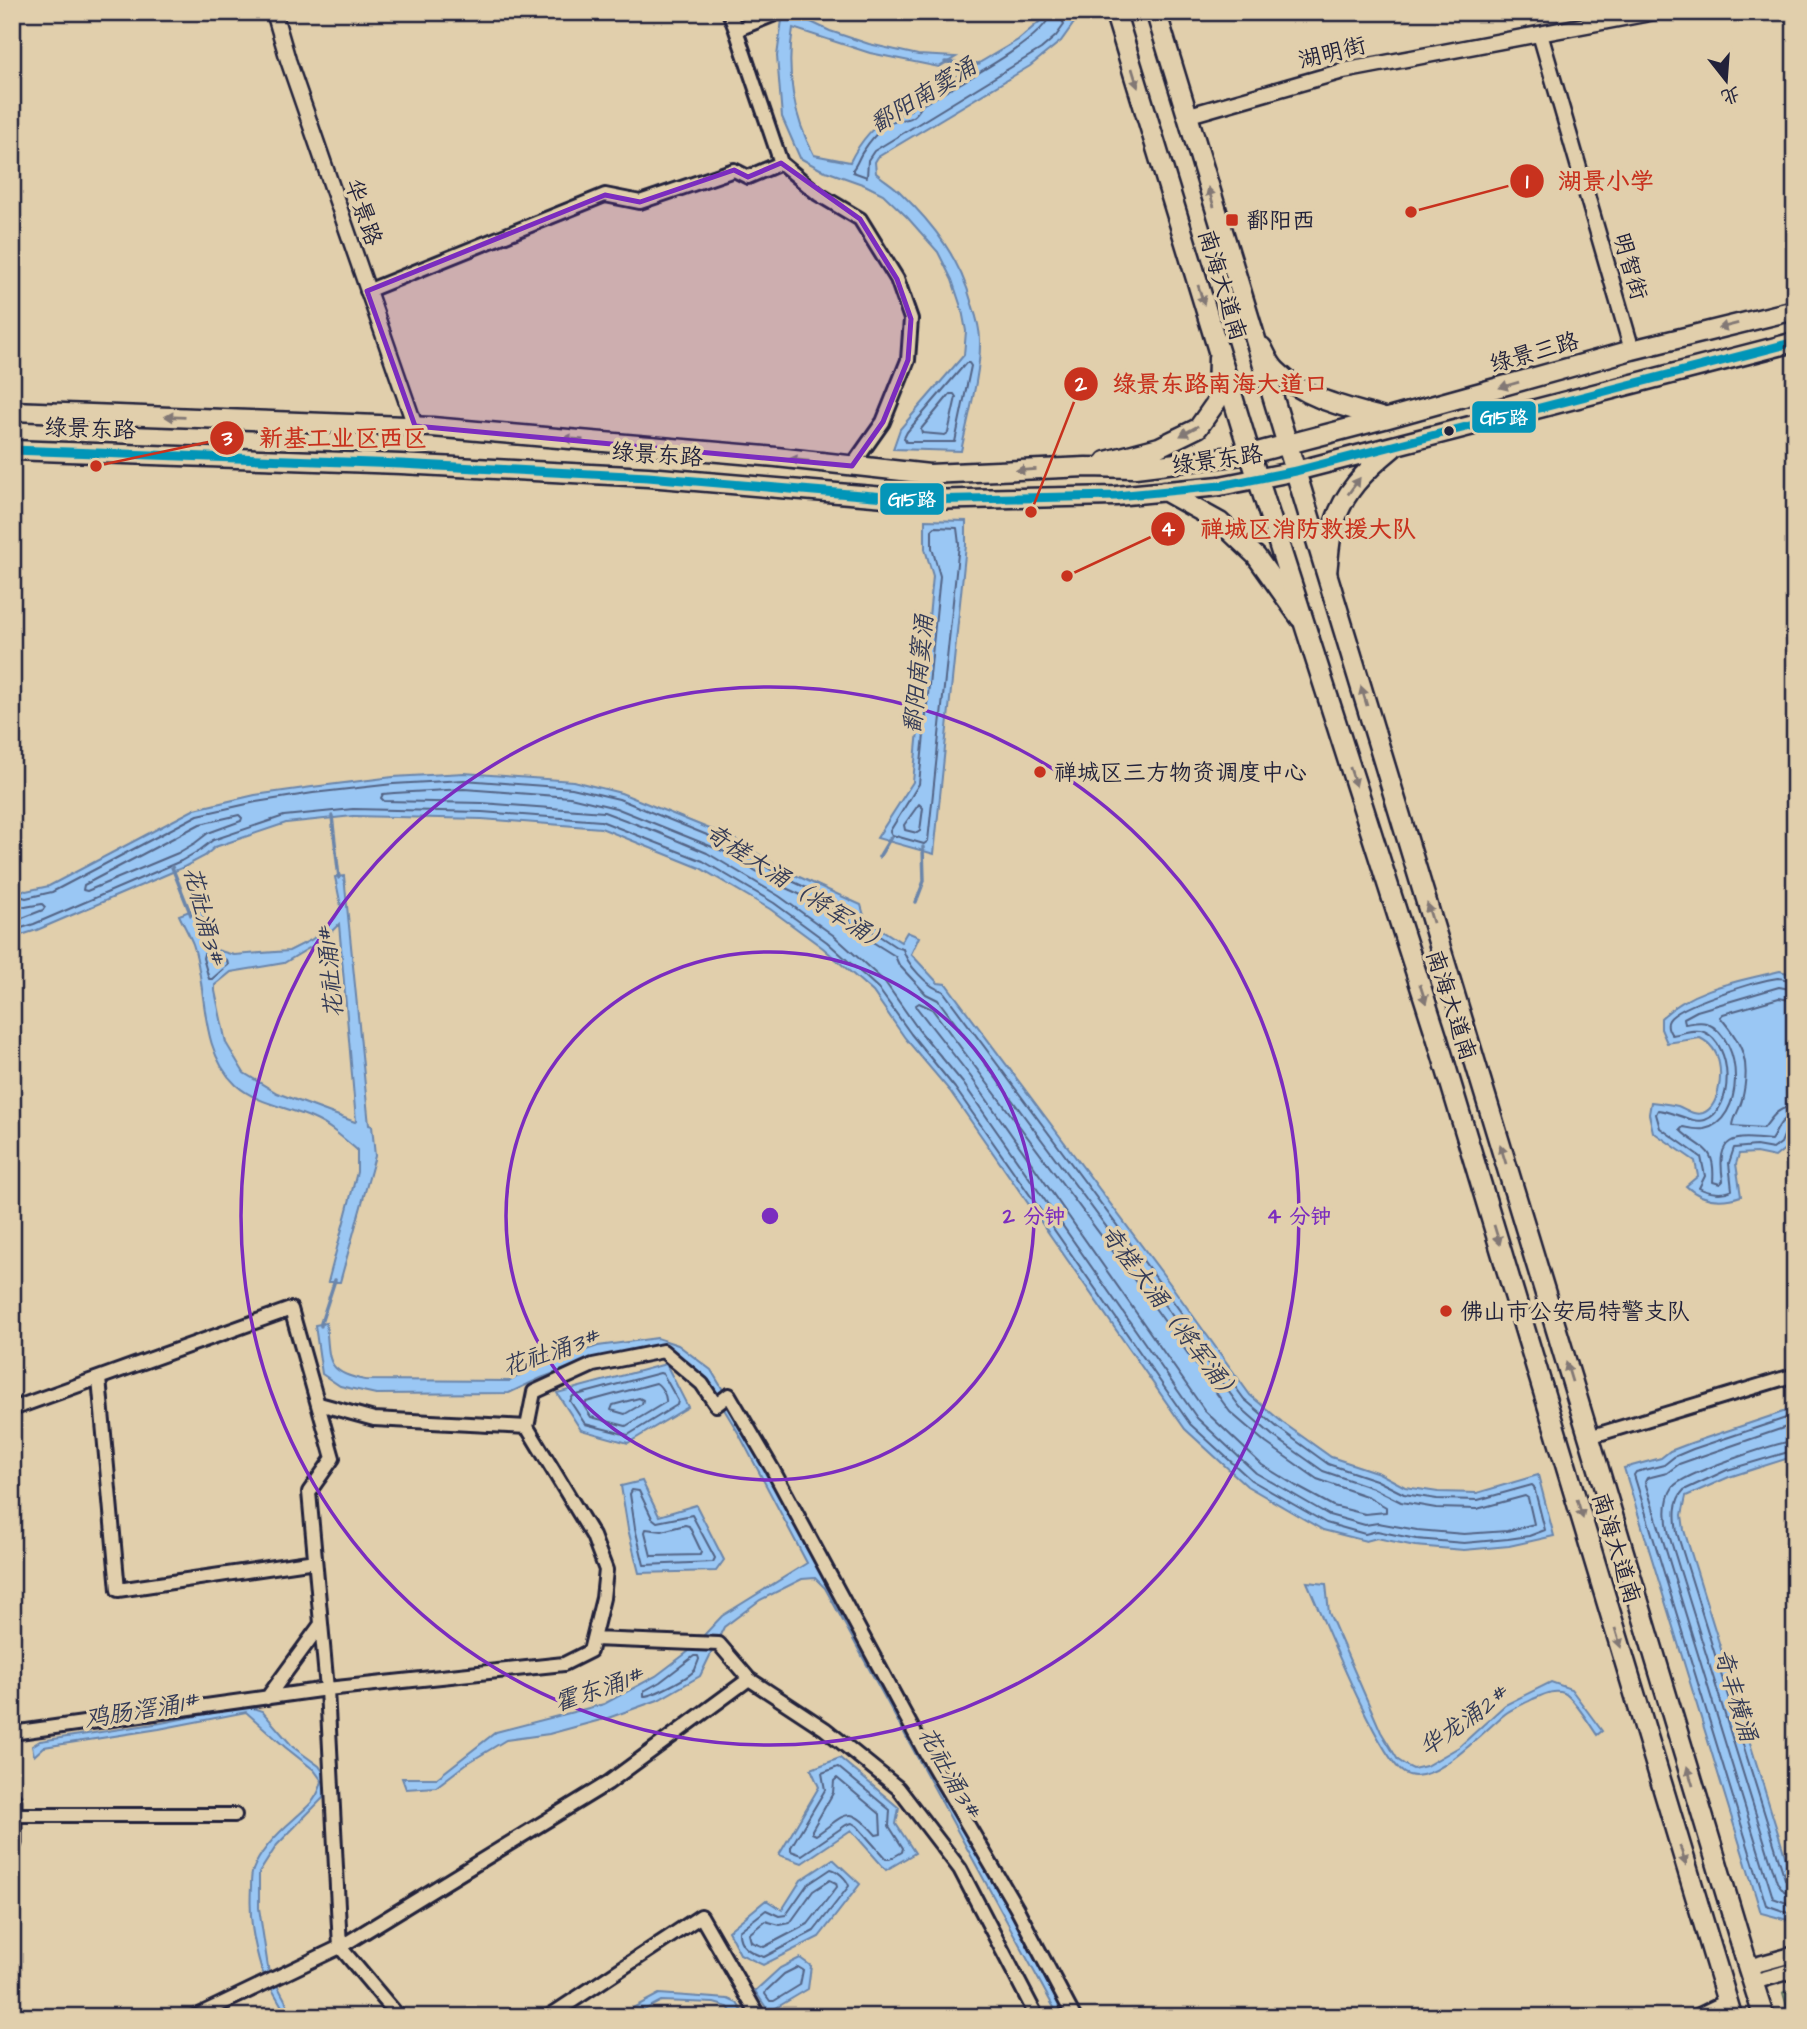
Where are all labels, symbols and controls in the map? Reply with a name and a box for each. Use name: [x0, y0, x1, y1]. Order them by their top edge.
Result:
street label: 湖明街: [1295, 29, 1370, 77]
north arrow: [1692, 46, 1762, 116]
water label: 鄱阳南窦涌: [864, 49, 984, 142]
one-way arrow: [1130, 67, 1140, 88]
text: 北: [1717, 79, 1744, 111]
callout: 湖景小学: [1509, 158, 1668, 203]
text: 湖景小学: [1558, 165, 1654, 199]
text: 1: [1526, 167, 1529, 196]
street label: 华景路: [337, 174, 389, 250]
one-way arrow: [1206, 186, 1216, 207]
place label: 鄱阳西: [1246, 205, 1315, 237]
marker: 鄱阳西: [1224, 212, 1240, 228]
street label: 南海大道南: [1190, 226, 1254, 345]
street label: 明智街: [1605, 229, 1655, 304]
one-way arrow: [1196, 285, 1206, 306]
one-way arrow: [1717, 321, 1739, 332]
street label: 绿景三路: [1486, 325, 1583, 381]
callout: 绿景东路南海大道口: [1063, 361, 1342, 406]
text: 绿景东路南海大道口: [1112, 368, 1328, 402]
text: 2: [1074, 370, 1088, 399]
one-way arrow: [1498, 380, 1519, 390]
line badge: G15路: [1471, 400, 1537, 434]
text: G15路: [1480, 405, 1528, 432]
street label: 绿景东路: [43, 411, 136, 447]
one-way arrow: [163, 411, 185, 423]
callout: 新基工业区西区: [210, 415, 441, 460]
text: 新基工业区西区: [259, 422, 427, 456]
text: 3: [221, 424, 233, 453]
unlabelled marker: [1442, 424, 1456, 438]
one-way arrow: [1179, 425, 1199, 437]
one-way arrow: [562, 433, 584, 444]
street label: 绿景东路: [610, 436, 704, 474]
street label: 绿景东路: [1169, 438, 1265, 482]
one-way arrow: [788, 454, 810, 465]
one-way arrow: [1015, 464, 1037, 475]
one-way arrow: [1347, 477, 1361, 495]
line badge: G15路: [879, 482, 945, 516]
text: G15路: [888, 487, 936, 514]
callout: 禅城区消防救援大队: [1151, 506, 1430, 551]
text: 禅城区消防救援大队: [1200, 513, 1416, 547]
text: 4: [1161, 515, 1176, 544]
water label: 鄱阳南窦涌: [896, 612, 942, 736]
one-way arrow: [1359, 685, 1369, 706]
place label: 禅城区三方物资调度中心: [1054, 757, 1307, 789]
marker: 禅城区三方物资调度中心: [1032, 764, 1048, 780]
one-way arrow: [1348, 767, 1359, 788]
water label: 奇槎大涌（将军涌）: [698, 816, 897, 962]
water label: 花社涌3#: [174, 863, 232, 971]
one-way arrow: [1425, 903, 1435, 924]
water label: 花社涌1#: [310, 923, 352, 1019]
street label: 南海大道南: [1418, 946, 1484, 1065]
one-way arrow: [1418, 984, 1429, 1005]
one-way arrow: [1498, 1144, 1508, 1165]
text: 2 分钟: [1002, 1202, 1065, 1231]
text: 4 分钟: [1267, 1202, 1331, 1231]
centre of rings: [758, 1204, 782, 1228]
water label: 奇槎大涌（将军涌）: [1092, 1218, 1249, 1411]
one-way arrow: [1492, 1225, 1502, 1246]
place label: 佛山市公安局特警支队: [1460, 1296, 1690, 1328]
marker: 佛山市公安局特警支队: [1438, 1303, 1454, 1319]
water label: 花社涌3#: [498, 1320, 606, 1384]
one-way arrow: [1564, 1361, 1574, 1382]
street label: 南海大道南: [1584, 1489, 1648, 1608]
one-way arrow: [1575, 1499, 1585, 1520]
one-way arrow: [1614, 1628, 1624, 1649]
water label: 奇丰横涌: [1705, 1644, 1766, 1747]
water label: 霍东涌1#: [550, 1659, 650, 1720]
water label: 华龙涌2#: [1412, 1677, 1518, 1765]
water label: 鸡肠滘涌1#: [82, 1685, 204, 1737]
water label: 花社涌3#: [909, 1721, 989, 1827]
one-way arrow: [1685, 1765, 1695, 1786]
one-way arrow: [1679, 1846, 1689, 1867]

